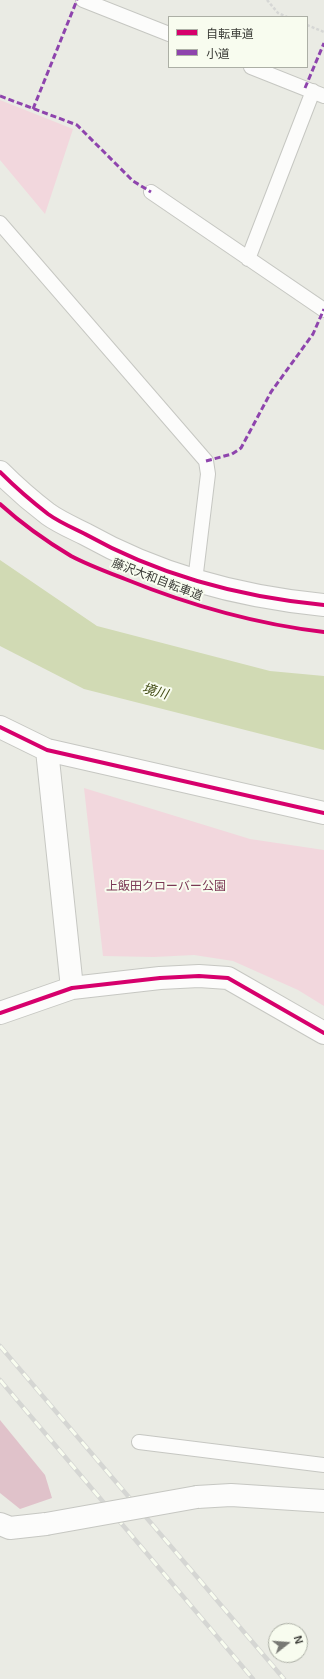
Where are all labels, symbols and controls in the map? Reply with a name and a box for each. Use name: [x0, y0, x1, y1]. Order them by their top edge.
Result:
legend: [168, 16, 308, 68]
text: 自転車道: [206, 27, 254, 41]
text: 小道: [206, 47, 230, 61]
street label: 藤沢大和自転車道: [110, 556, 204, 604]
water label: 境川: [140, 681, 170, 703]
park label: 上飯田クローバー公園: [106, 880, 226, 894]
north arrow: [268, 1623, 308, 1663]
text: N: [292, 1634, 305, 1645]

